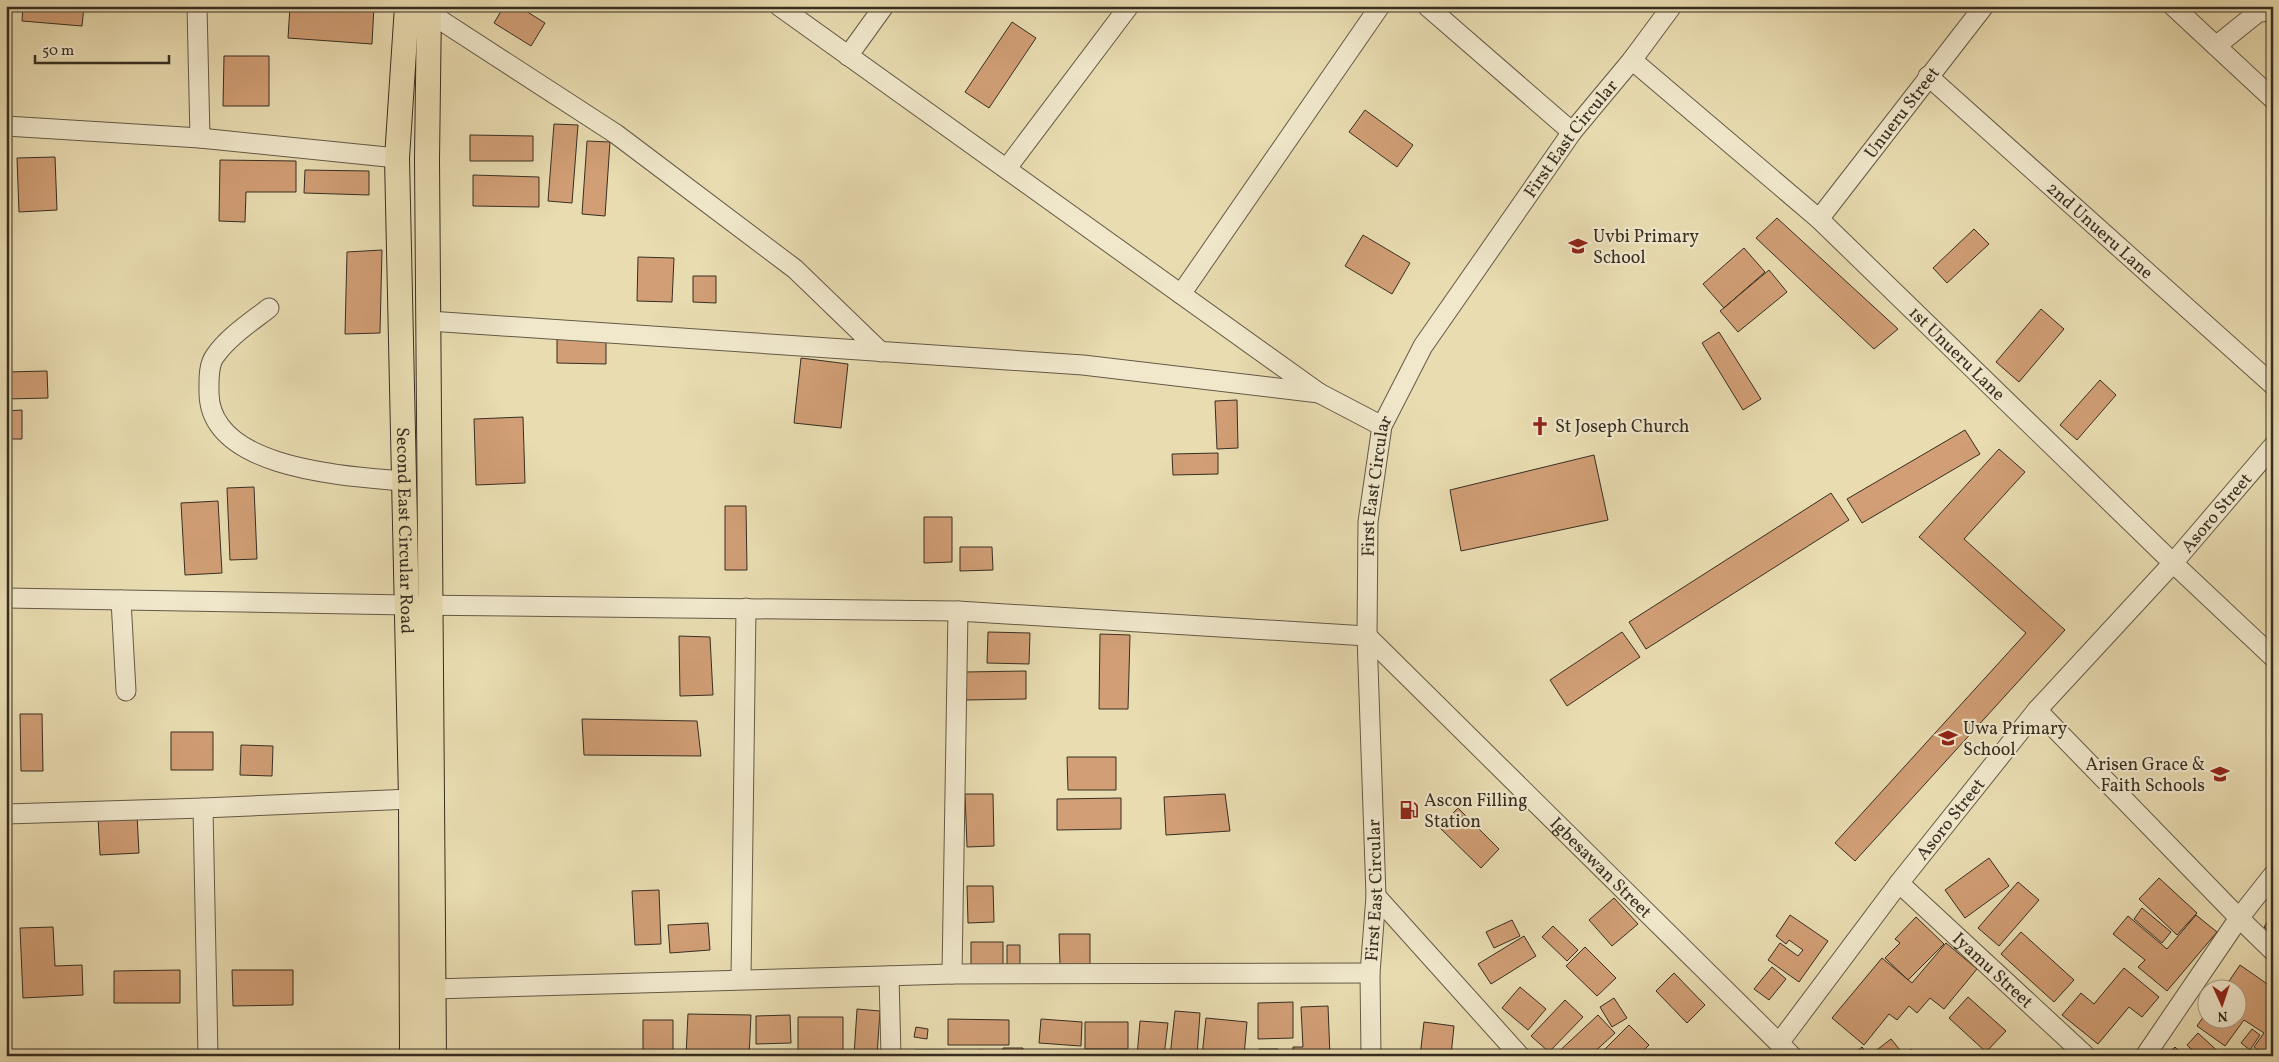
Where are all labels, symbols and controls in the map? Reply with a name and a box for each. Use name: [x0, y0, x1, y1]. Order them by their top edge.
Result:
scale bar: [35, 32, 169, 64]
text: 50 m: [42, 41, 74, 62]
street label: Unueru Street: [1859, 62, 1946, 164]
street label: First East Circular: [1519, 75, 1625, 203]
street label: 2nd Unueru Lane: [2040, 177, 2158, 286]
place label: Uvbi Primary School: [1593, 225, 1699, 271]
school or university icon: Uvbi Primary School: [1567, 235, 1589, 257]
street label: 1st Unueru Lane: [1902, 301, 2010, 407]
street label: First East Circular: [1357, 411, 1400, 557]
church icon: St Joseph Church: [1529, 415, 1551, 437]
place label: St Joseph Church: [1555, 415, 1690, 440]
street label: Second East Circular Road: [389, 427, 418, 634]
street label: Asoro Street: [2176, 468, 2259, 559]
place label: Uwa Primary School: [1963, 717, 2067, 763]
school or university icon: Uwa Primary School: [1937, 727, 1959, 749]
place label: Arisen Grace & Faith Schools: [2086, 753, 2205, 799]
school or university icon: Arisen Grace & Faith Schools: [2209, 763, 2231, 785]
street label: Asoro Street: [1911, 774, 1992, 866]
place label: Ascon Filling Station: [1424, 789, 1527, 835]
fuel station icon: Ascon Filling Station: [1398, 799, 1420, 821]
street label: Igbesawan Street: [1543, 812, 1657, 925]
street label: First East Circular: [1360, 818, 1390, 962]
street label: Iyamu Street: [1946, 927, 2038, 1015]
north arrow: [2196, 980, 2246, 1030]
text: N: [2217, 1006, 2228, 1025]

